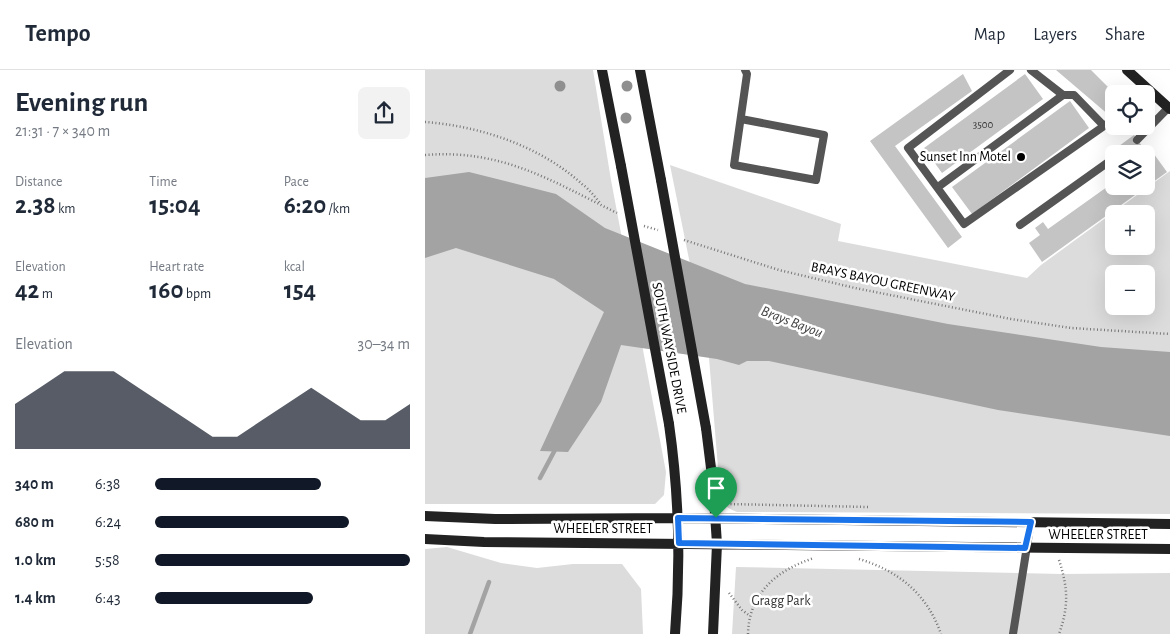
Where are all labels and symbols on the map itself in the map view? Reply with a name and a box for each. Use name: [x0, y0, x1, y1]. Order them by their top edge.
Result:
house number: 3500: [973, 119, 994, 130]
place label: Sunset Inn Motel: [920, 150, 1011, 164]
marker: Sunset Inn Motel: [1015, 151, 1027, 163]
street label: BRAYS BAYOU GREENWAY: [810, 260, 957, 304]
street label: SOUTH WAYSIDE DRIVE: [649, 281, 689, 415]
water label: Brays Bayou: [759, 303, 825, 341]
pin: [695, 467, 737, 518]
street label: WHEELER STREET: [553, 522, 653, 536]
street label: WHEELER STREET: [1048, 528, 1148, 542]
park label: Gragg Park: [751, 594, 811, 608]

